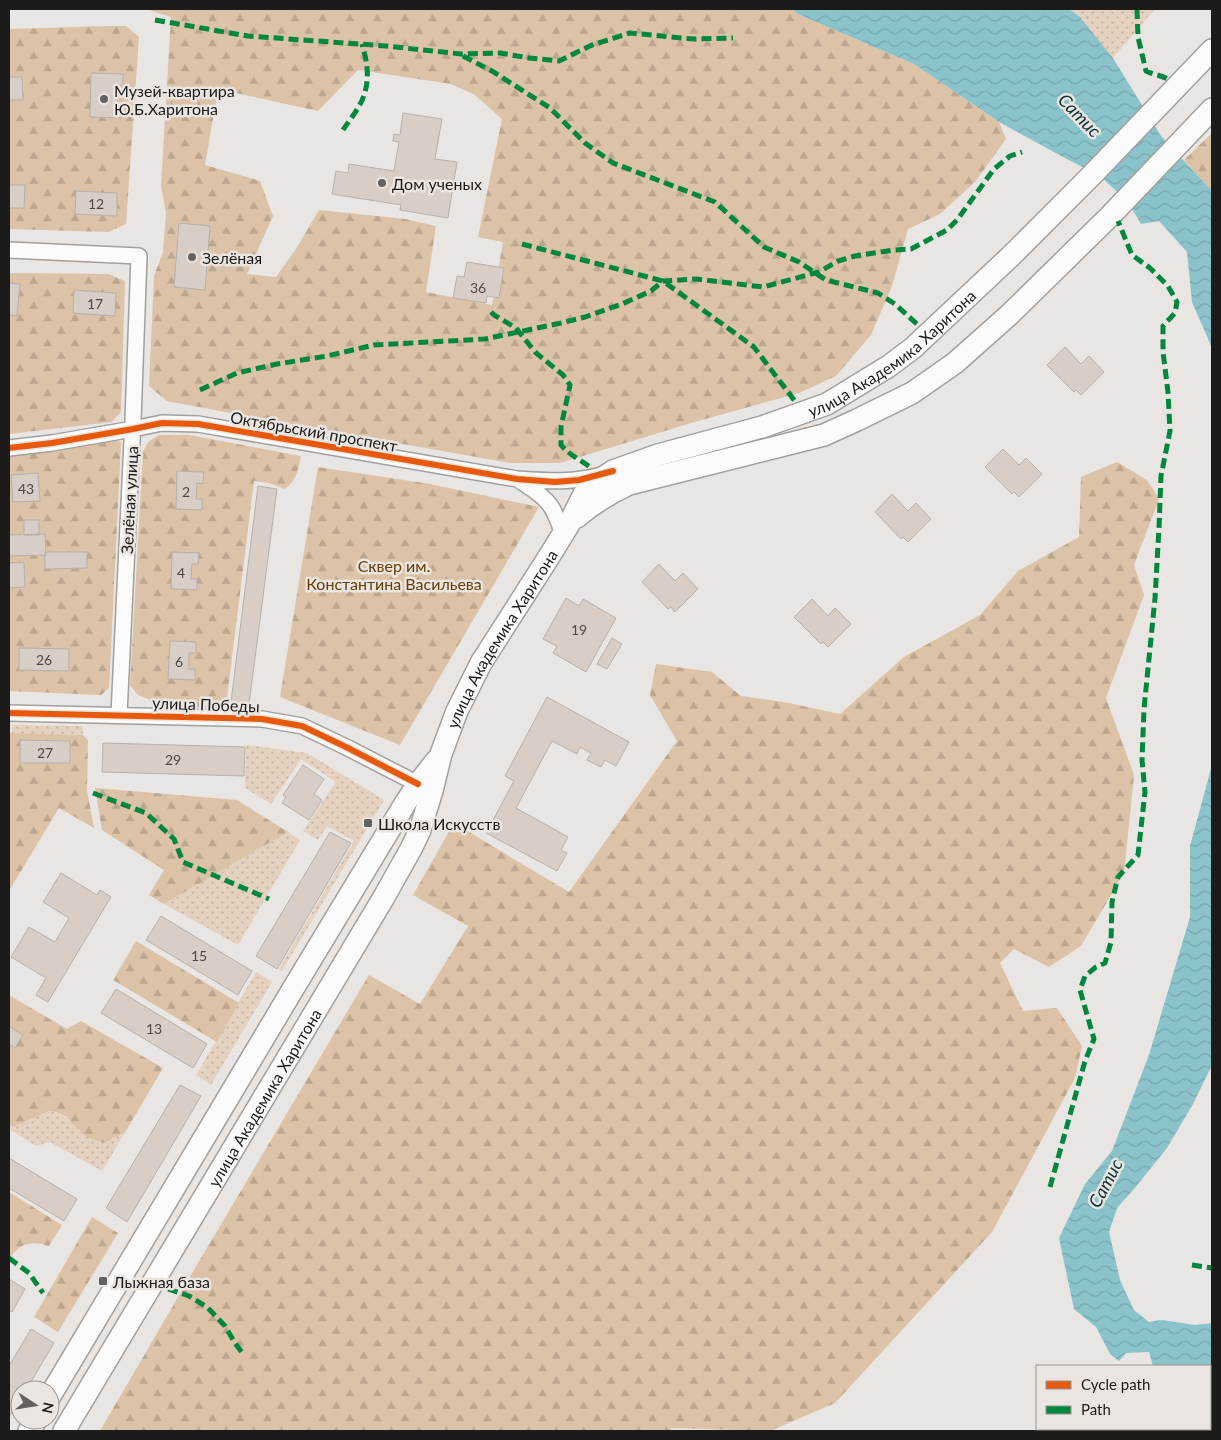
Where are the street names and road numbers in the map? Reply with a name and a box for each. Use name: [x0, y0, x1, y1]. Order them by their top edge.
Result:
street label: улица Академика Харитона: [805, 285, 979, 420]
street label: Октябрьский проспект: [229, 407, 399, 455]
street label: Зелёная улица: [117, 446, 141, 554]
street label: улица Академика Харитона: [442, 546, 561, 731]
street label: улица Победы: [152, 693, 260, 715]
street label: улица Академика Харитона: [203, 1005, 325, 1190]

